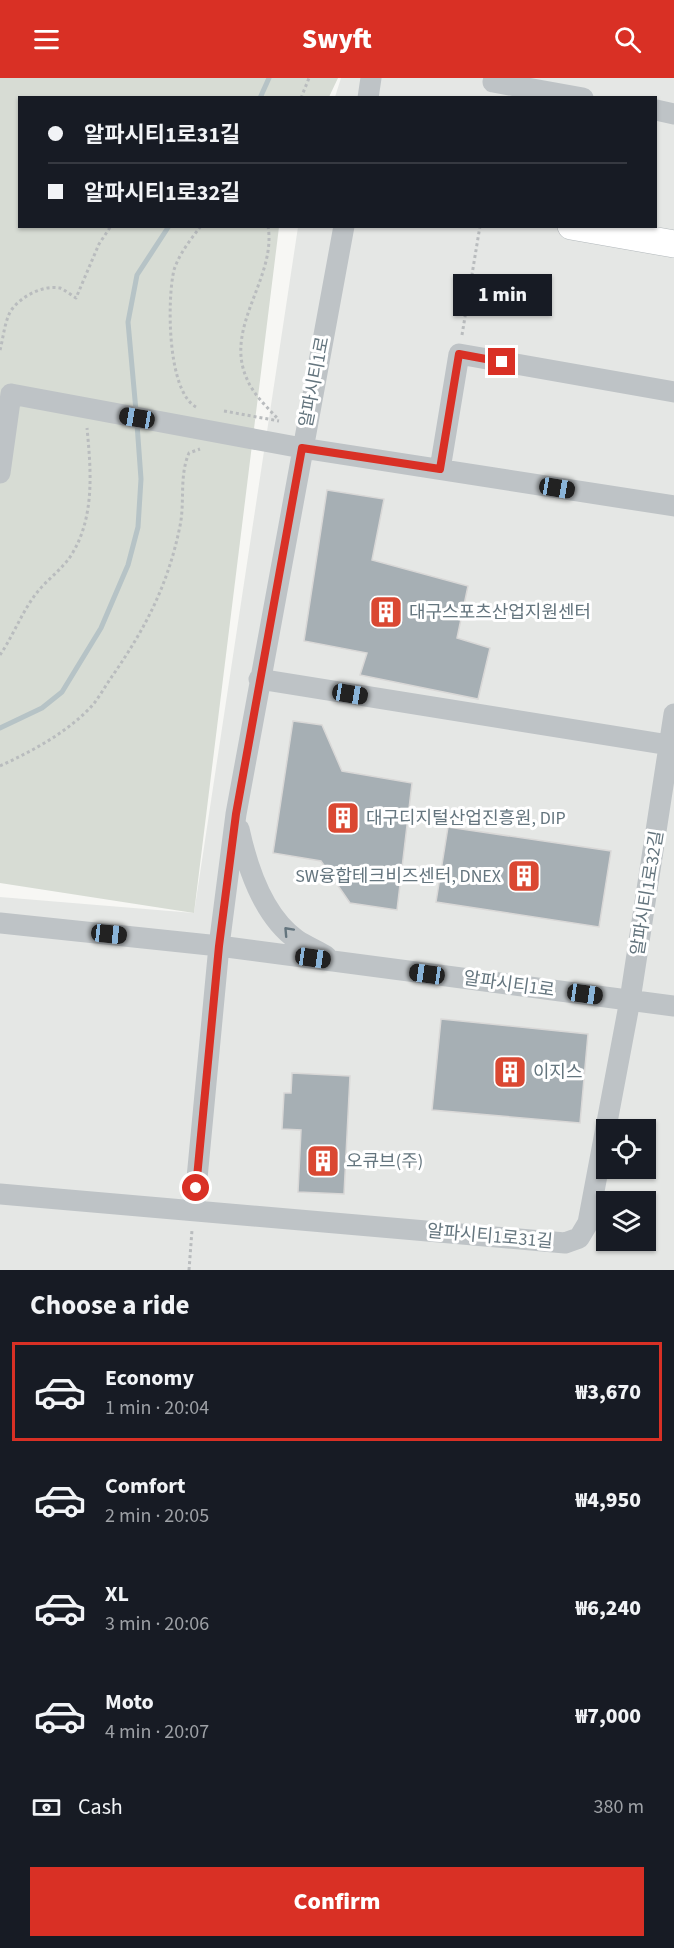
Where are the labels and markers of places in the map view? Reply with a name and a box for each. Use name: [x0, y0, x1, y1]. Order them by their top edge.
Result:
building icon: 대구스포츠산업지원센터: [368, 594, 404, 630]
place label: 대구스포츠산업지원센터: [409, 600, 591, 625]
building icon: 대구디지털산업진흥원, DIP: [325, 800, 361, 836]
place label: 대구디지털산업진흥원, DIP: [366, 806, 566, 831]
building icon: SW융합테크비즈센터, DNEX: [506, 858, 542, 894]
place label: SW융합테크비즈센터, DNEX: [295, 864, 501, 889]
building icon: 이지스: [492, 1054, 528, 1090]
place label: 이지스: [533, 1060, 583, 1085]
building icon: 오큐브(주): [305, 1143, 341, 1179]
place label: 오큐브(주): [346, 1149, 423, 1174]

